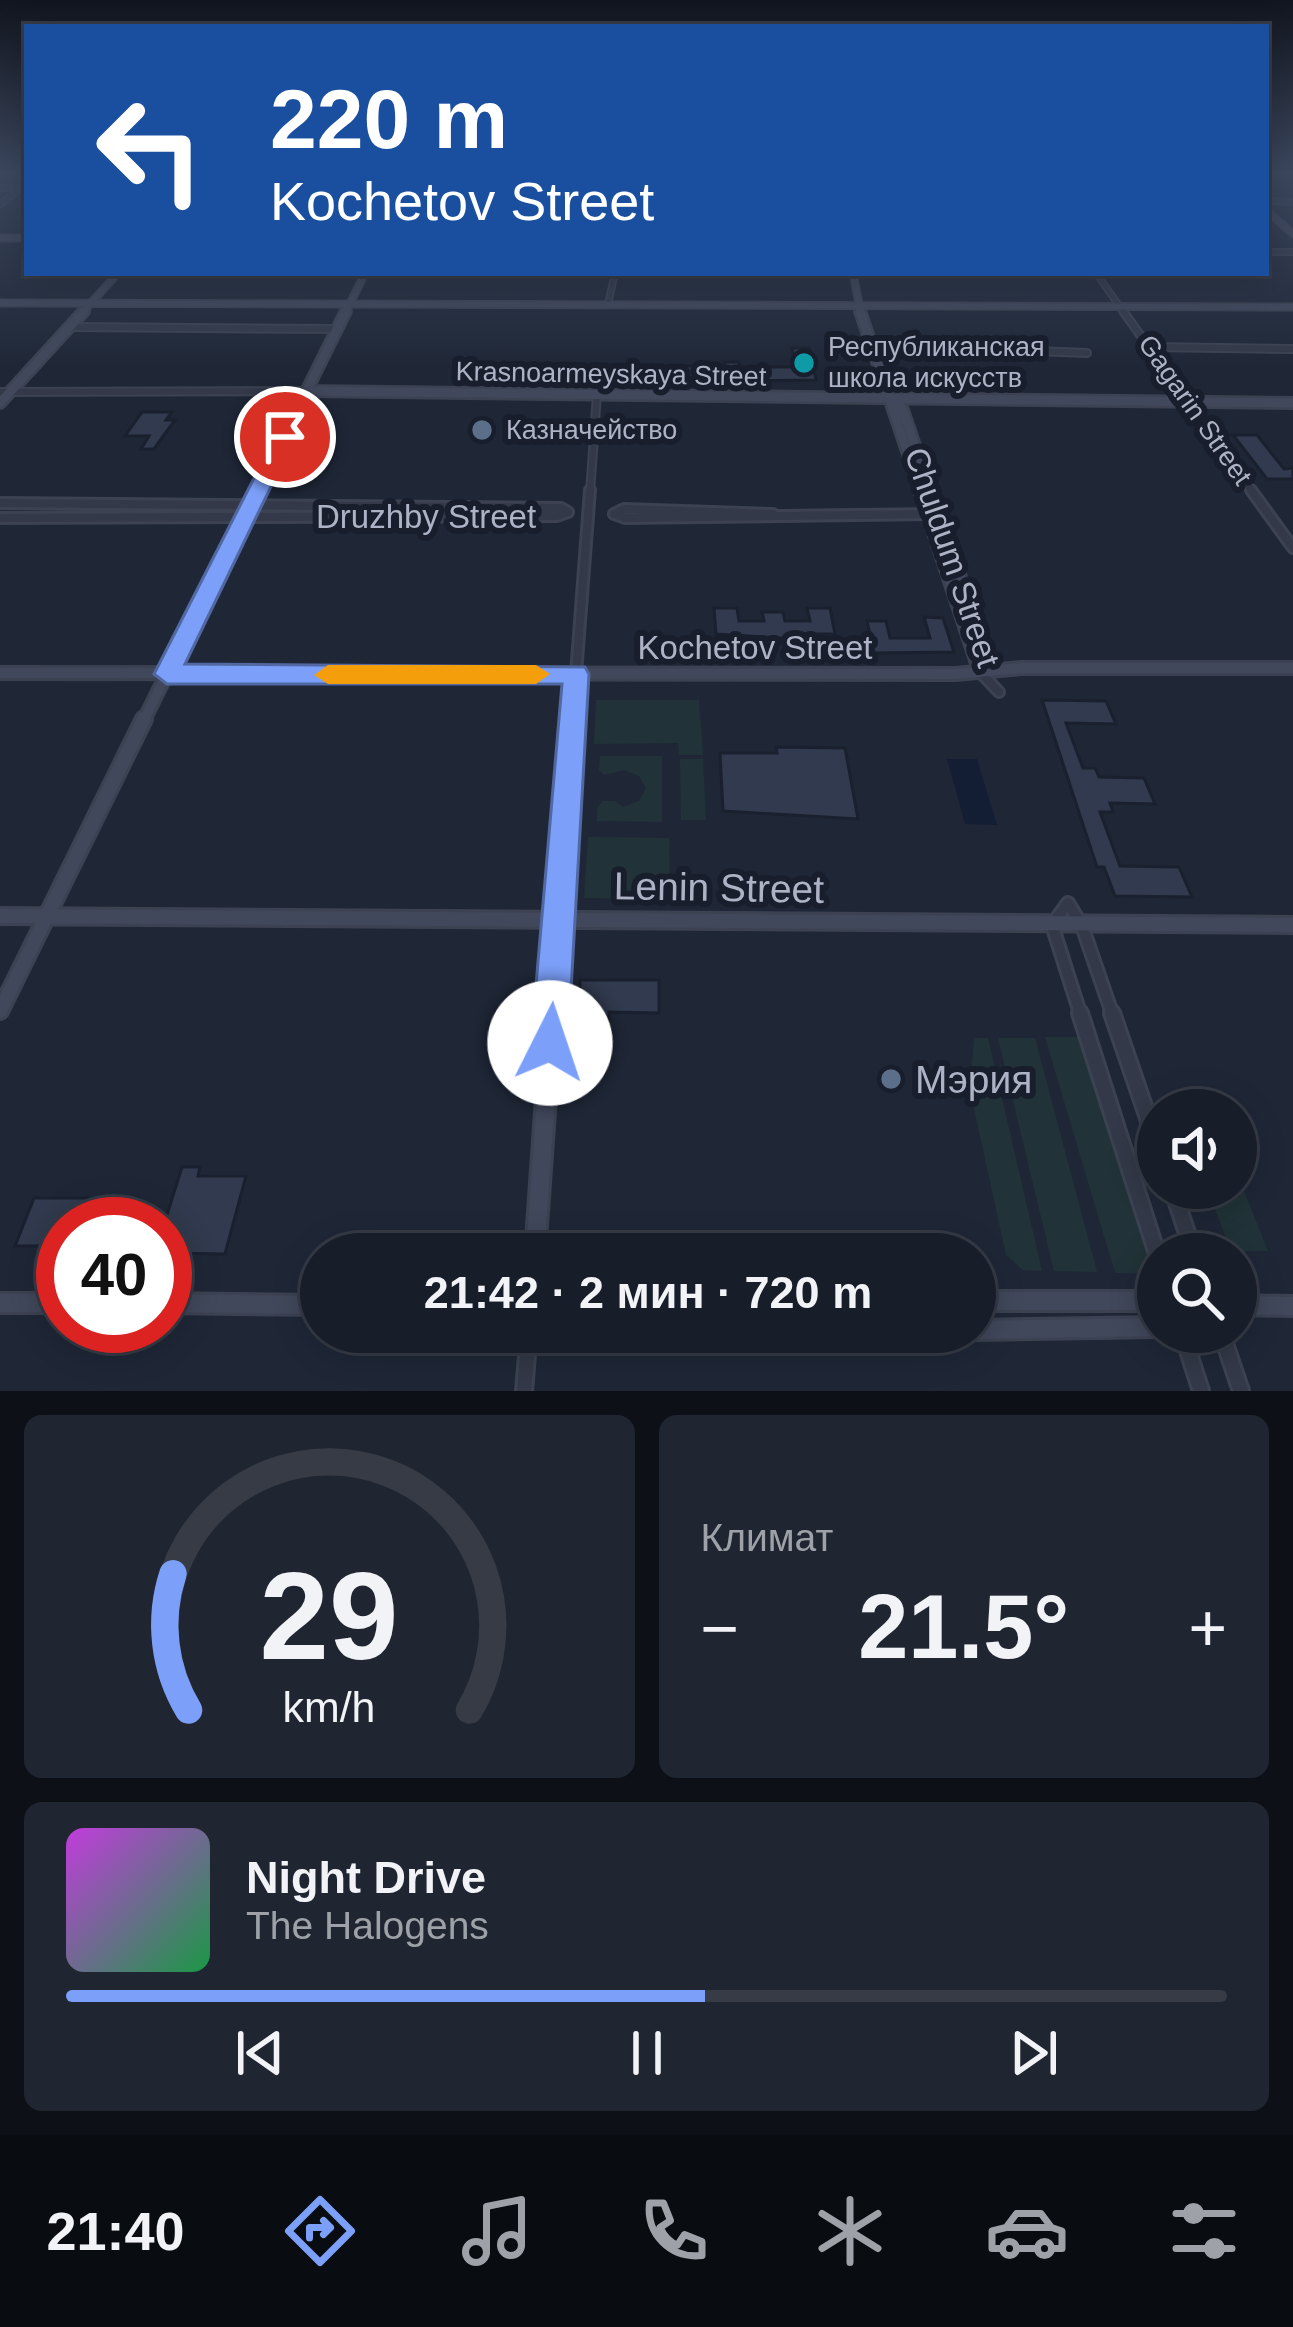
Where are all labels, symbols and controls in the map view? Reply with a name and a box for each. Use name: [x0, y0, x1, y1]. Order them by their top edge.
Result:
icon: left: [72, 72, 228, 228]
text: 220 m: [270, 72, 508, 166]
text: Kochetov Street: [270, 171, 654, 231]
street label: Gagarin Street: [1132, 329, 1258, 491]
place label: Республиканская школа искусств: [828, 332, 1045, 393]
marker: Республиканская школа искусств: [791, 350, 817, 376]
street label: Krasnoarmeyskaya Street: [455, 356, 767, 392]
pin: [234, 386, 336, 488]
icon: arrive: [252, 404, 318, 470]
place label: Казначейство: [506, 415, 677, 445]
marker: Казначейство: [469, 417, 495, 443]
street label: Chuldum Street: [898, 443, 1007, 672]
street label: Druzhby Street: [316, 498, 536, 535]
street label: Kochetov Street: [638, 629, 872, 666]
street label: Lenin Street: [613, 864, 825, 911]
position arrow: [487, 980, 613, 1106]
place label: Мэрия: [915, 1058, 1032, 1101]
marker: Мэрия: [878, 1066, 904, 1092]
map controls: [1137, 1089, 1257, 1353]
button: sound: [1137, 1089, 1257, 1209]
speed limit sign: 40: [36, 1197, 192, 1353]
button: search: [1137, 1233, 1257, 1353]
text: 21:42 · 2 мин · 720 m: [424, 1267, 872, 1318]
text: Климат: [701, 1516, 833, 1559]
text: 29: [260, 1546, 399, 1685]
text: 21.5°: [858, 1577, 1069, 1677]
text: −: [701, 1591, 739, 1665]
text: +: [1188, 1591, 1227, 1665]
text: km/h: [283, 1682, 376, 1730]
text: Night Drive: [246, 1852, 486, 1903]
text: The Halogens: [246, 1904, 489, 1947]
icon: previous: [227, 2020, 293, 2086]
icon: pause: [614, 2020, 680, 2086]
icon: next: [1001, 2020, 1067, 2086]
icon: directions: [278, 2189, 362, 2273]
icon: music: [455, 2189, 539, 2273]
icon: phone: [632, 2189, 716, 2273]
icon: climate: [808, 2189, 892, 2273]
icon: car: [985, 2189, 1069, 2273]
icon: filters: [1162, 2189, 1246, 2273]
text: 21:40: [46, 2201, 185, 2261]

